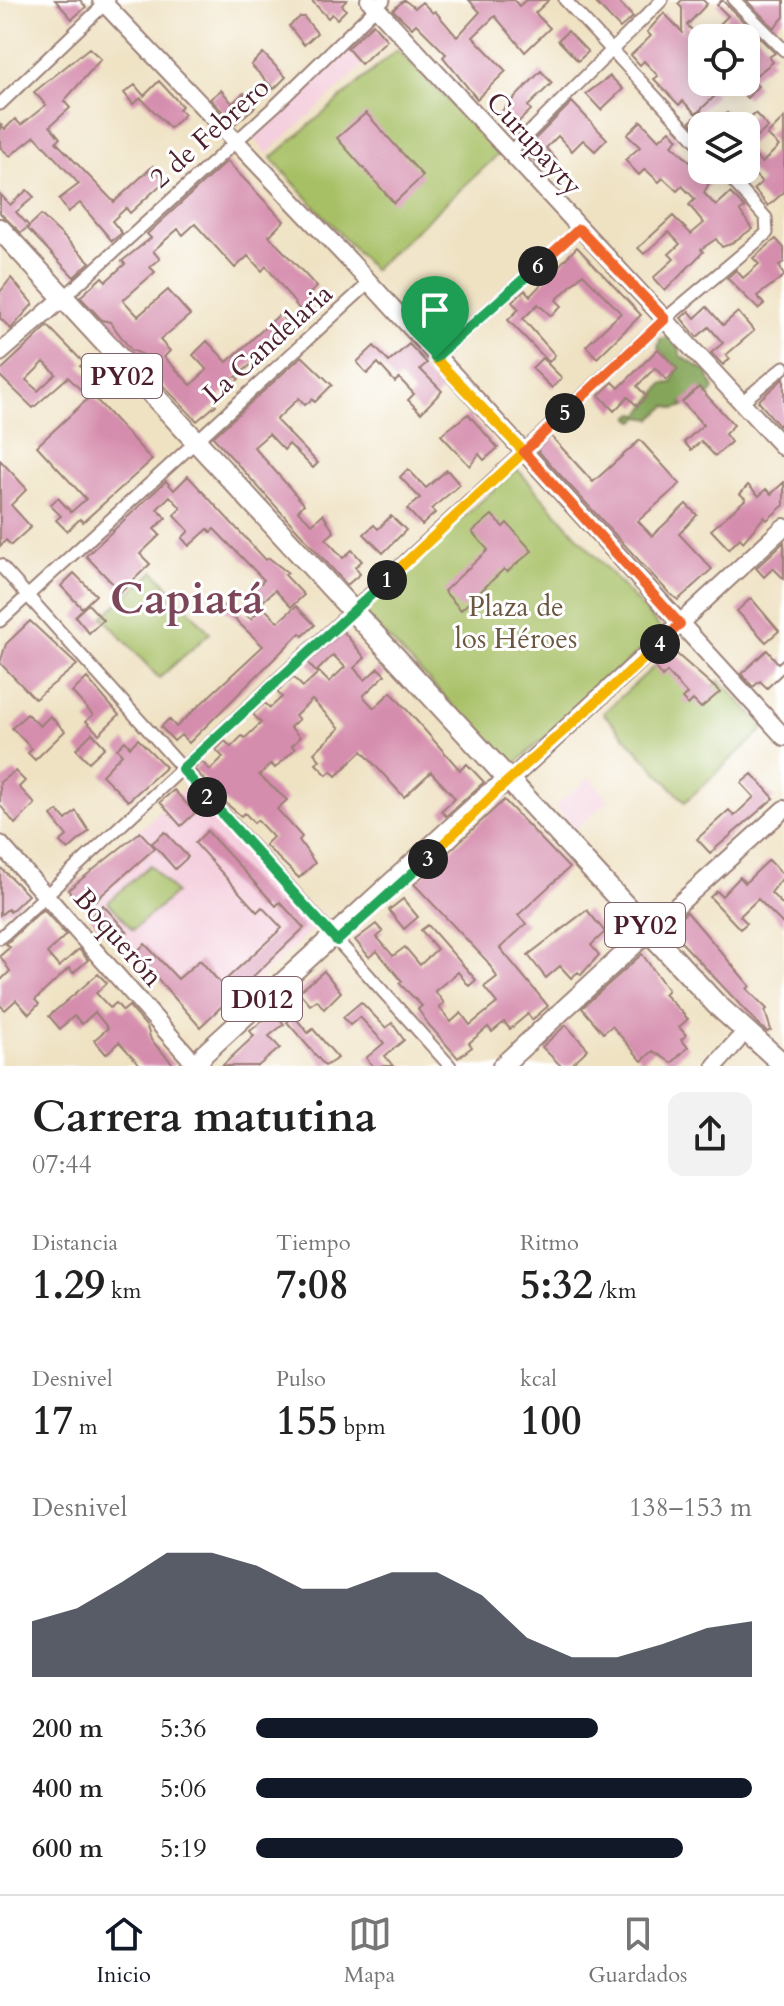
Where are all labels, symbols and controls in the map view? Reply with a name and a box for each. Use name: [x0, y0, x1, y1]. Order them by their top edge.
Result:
map controls: [688, 24, 760, 184]
button: locate: [688, 24, 760, 96]
street label: 2 de Febrero: [142, 69, 278, 197]
street label: Curupayty: [477, 83, 591, 204]
button: layers: [688, 112, 760, 184]
pin: 6: [518, 246, 558, 286]
text: 6: [532, 251, 544, 281]
street label: La Candelaria: [194, 275, 341, 412]
pin: [401, 276, 469, 358]
icon: arrive: [413, 288, 457, 332]
road number: PY02: [82, 354, 162, 398]
pin: 5: [545, 393, 585, 433]
text: 5: [559, 398, 571, 428]
pin: 1: [367, 560, 407, 600]
text: 1: [381, 565, 393, 595]
district label: Capiatá: [110, 569, 264, 629]
park label: Plaza de los Héroes: [455, 588, 577, 658]
pin: 4: [640, 624, 680, 664]
text: 4: [654, 629, 666, 659]
pin: 2: [187, 777, 227, 817]
text: 2: [201, 782, 213, 812]
pin: 3: [408, 839, 448, 879]
text: 3: [422, 844, 434, 874]
street label: Boquerón: [65, 880, 172, 995]
road number: PY02: [605, 903, 685, 947]
road number: D012: [222, 977, 302, 1021]
text: Carrera matutina: [32, 1087, 377, 1147]
button: share: [668, 1092, 752, 1176]
text: 07:44: [32, 1147, 92, 1182]
text: Distancia: [32, 1228, 118, 1258]
text: Tiempo: [276, 1228, 351, 1258]
text: Ritmo: [520, 1228, 579, 1258]
text: 1.29: [32, 1258, 105, 1313]
text: 7:08: [276, 1258, 349, 1313]
text: 5:32: [520, 1258, 593, 1313]
text: km: [105, 1276, 141, 1306]
text: /km: [593, 1276, 637, 1306]
text: Desnivel: [32, 1364, 113, 1394]
text: Pulso: [276, 1364, 326, 1394]
text: kcal: [520, 1364, 557, 1394]
text: 17: [32, 1394, 73, 1449]
text: 155: [276, 1394, 337, 1449]
text: 100: [520, 1394, 581, 1449]
text: m: [73, 1412, 98, 1442]
text: bpm: [337, 1412, 386, 1442]
text: Desnivel: [32, 1490, 127, 1525]
text: 138–153 m: [629, 1490, 752, 1525]
text: 200 m: [32, 1711, 103, 1746]
text: 5:36: [160, 1711, 207, 1746]
text: 400 m: [32, 1771, 103, 1806]
text: 5:06: [160, 1771, 207, 1806]
text: 600 m: [32, 1831, 103, 1866]
text: 5:19: [160, 1831, 207, 1866]
tab: Inicio: [97, 1912, 151, 1990]
tab: Mapa: [344, 1912, 395, 1990]
tab: Guardados: [588, 1912, 687, 1990]

